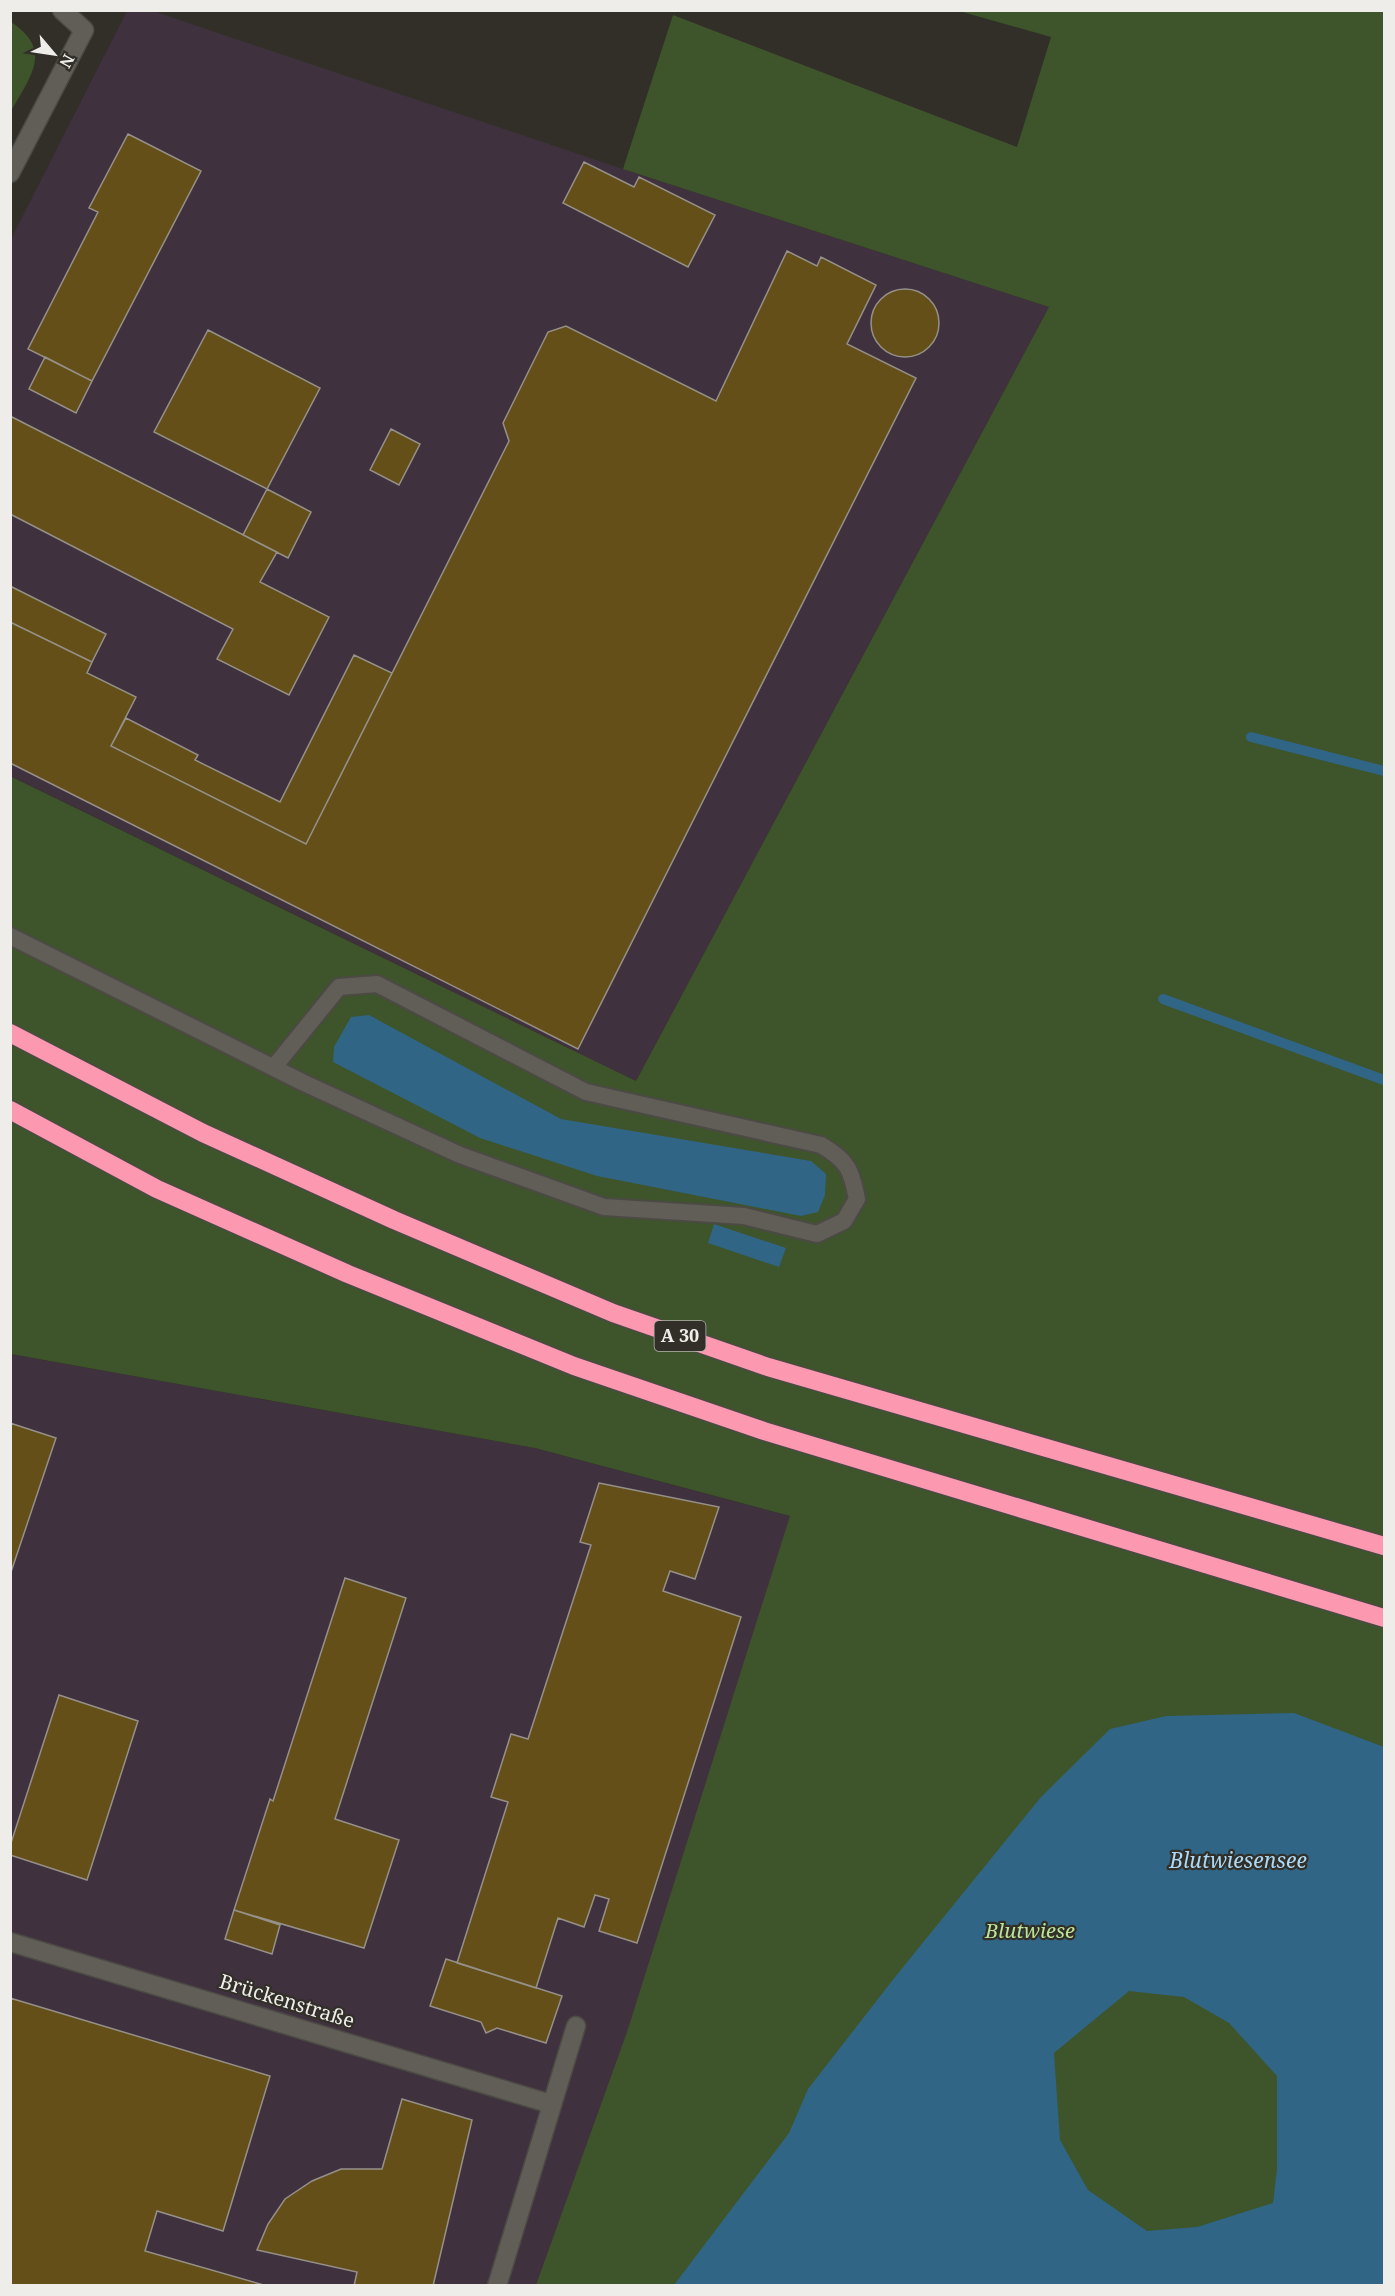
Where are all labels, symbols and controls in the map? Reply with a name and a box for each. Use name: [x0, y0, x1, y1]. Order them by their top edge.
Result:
north arrow: [24, 24, 84, 84]
text: N: [54, 50, 80, 72]
road number: A 30: [654, 1321, 706, 1351]
water label: Blutwiesensee: [1168, 1846, 1307, 1874]
park label: Blutwiese: [984, 1917, 1075, 1944]
street label: Brückenstraße: [216, 1967, 358, 2034]

